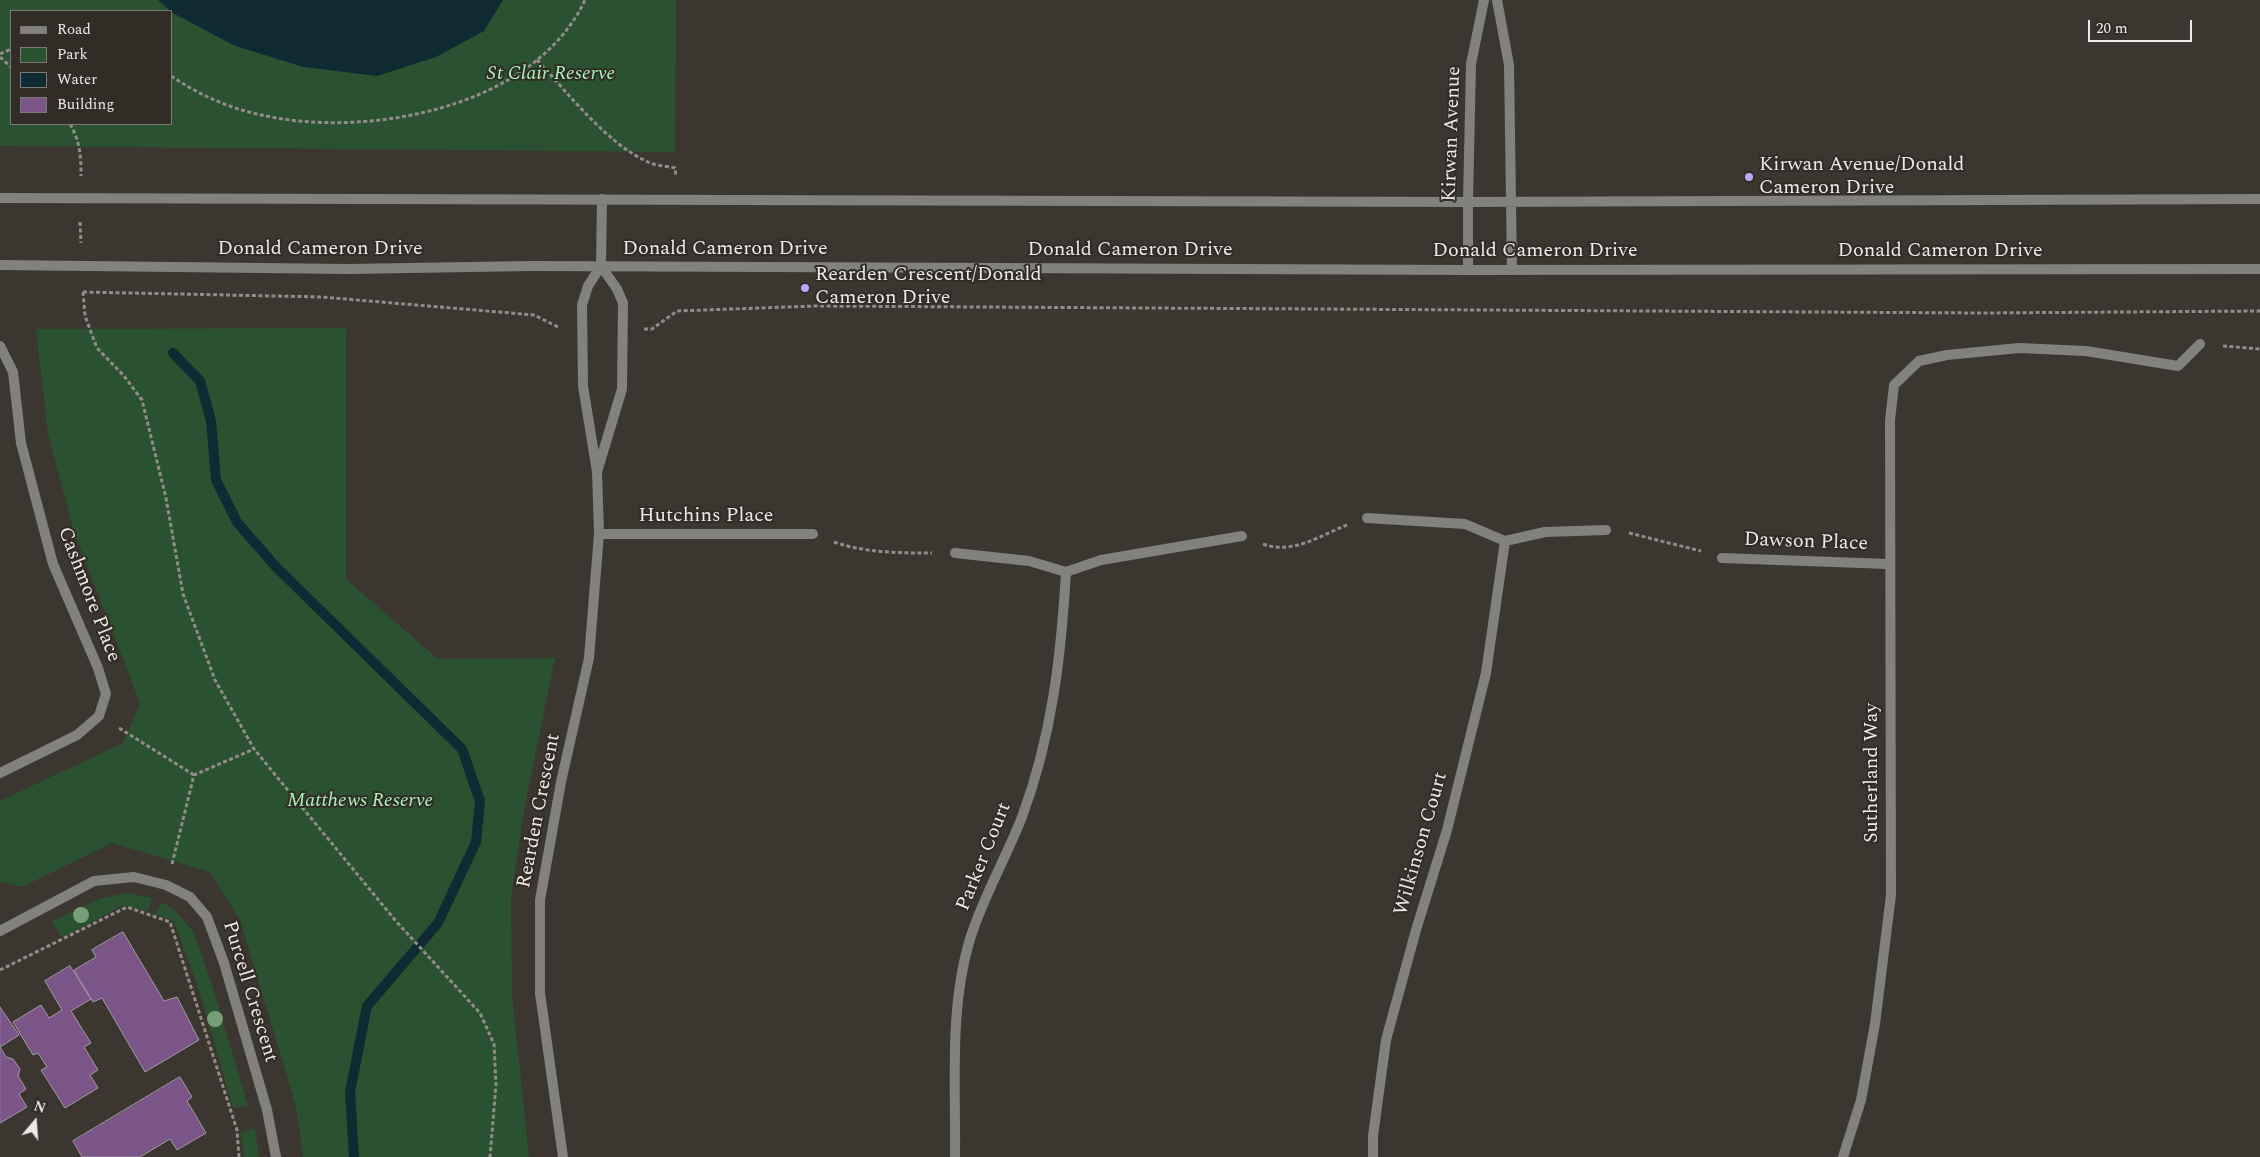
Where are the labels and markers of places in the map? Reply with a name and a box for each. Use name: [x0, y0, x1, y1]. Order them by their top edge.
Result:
place label: Kirwan Avenue/Donald Cameron Drive: [1759, 154, 1964, 201]
marker: Kirwan Avenue/Donald Cameron Drive: [1743, 171, 1755, 183]
place label: Rearden Crescent/Donald Cameron Drive: [815, 264, 1042, 311]
marker: Rearden Crescent/Donald Cameron Drive: [799, 282, 811, 294]

